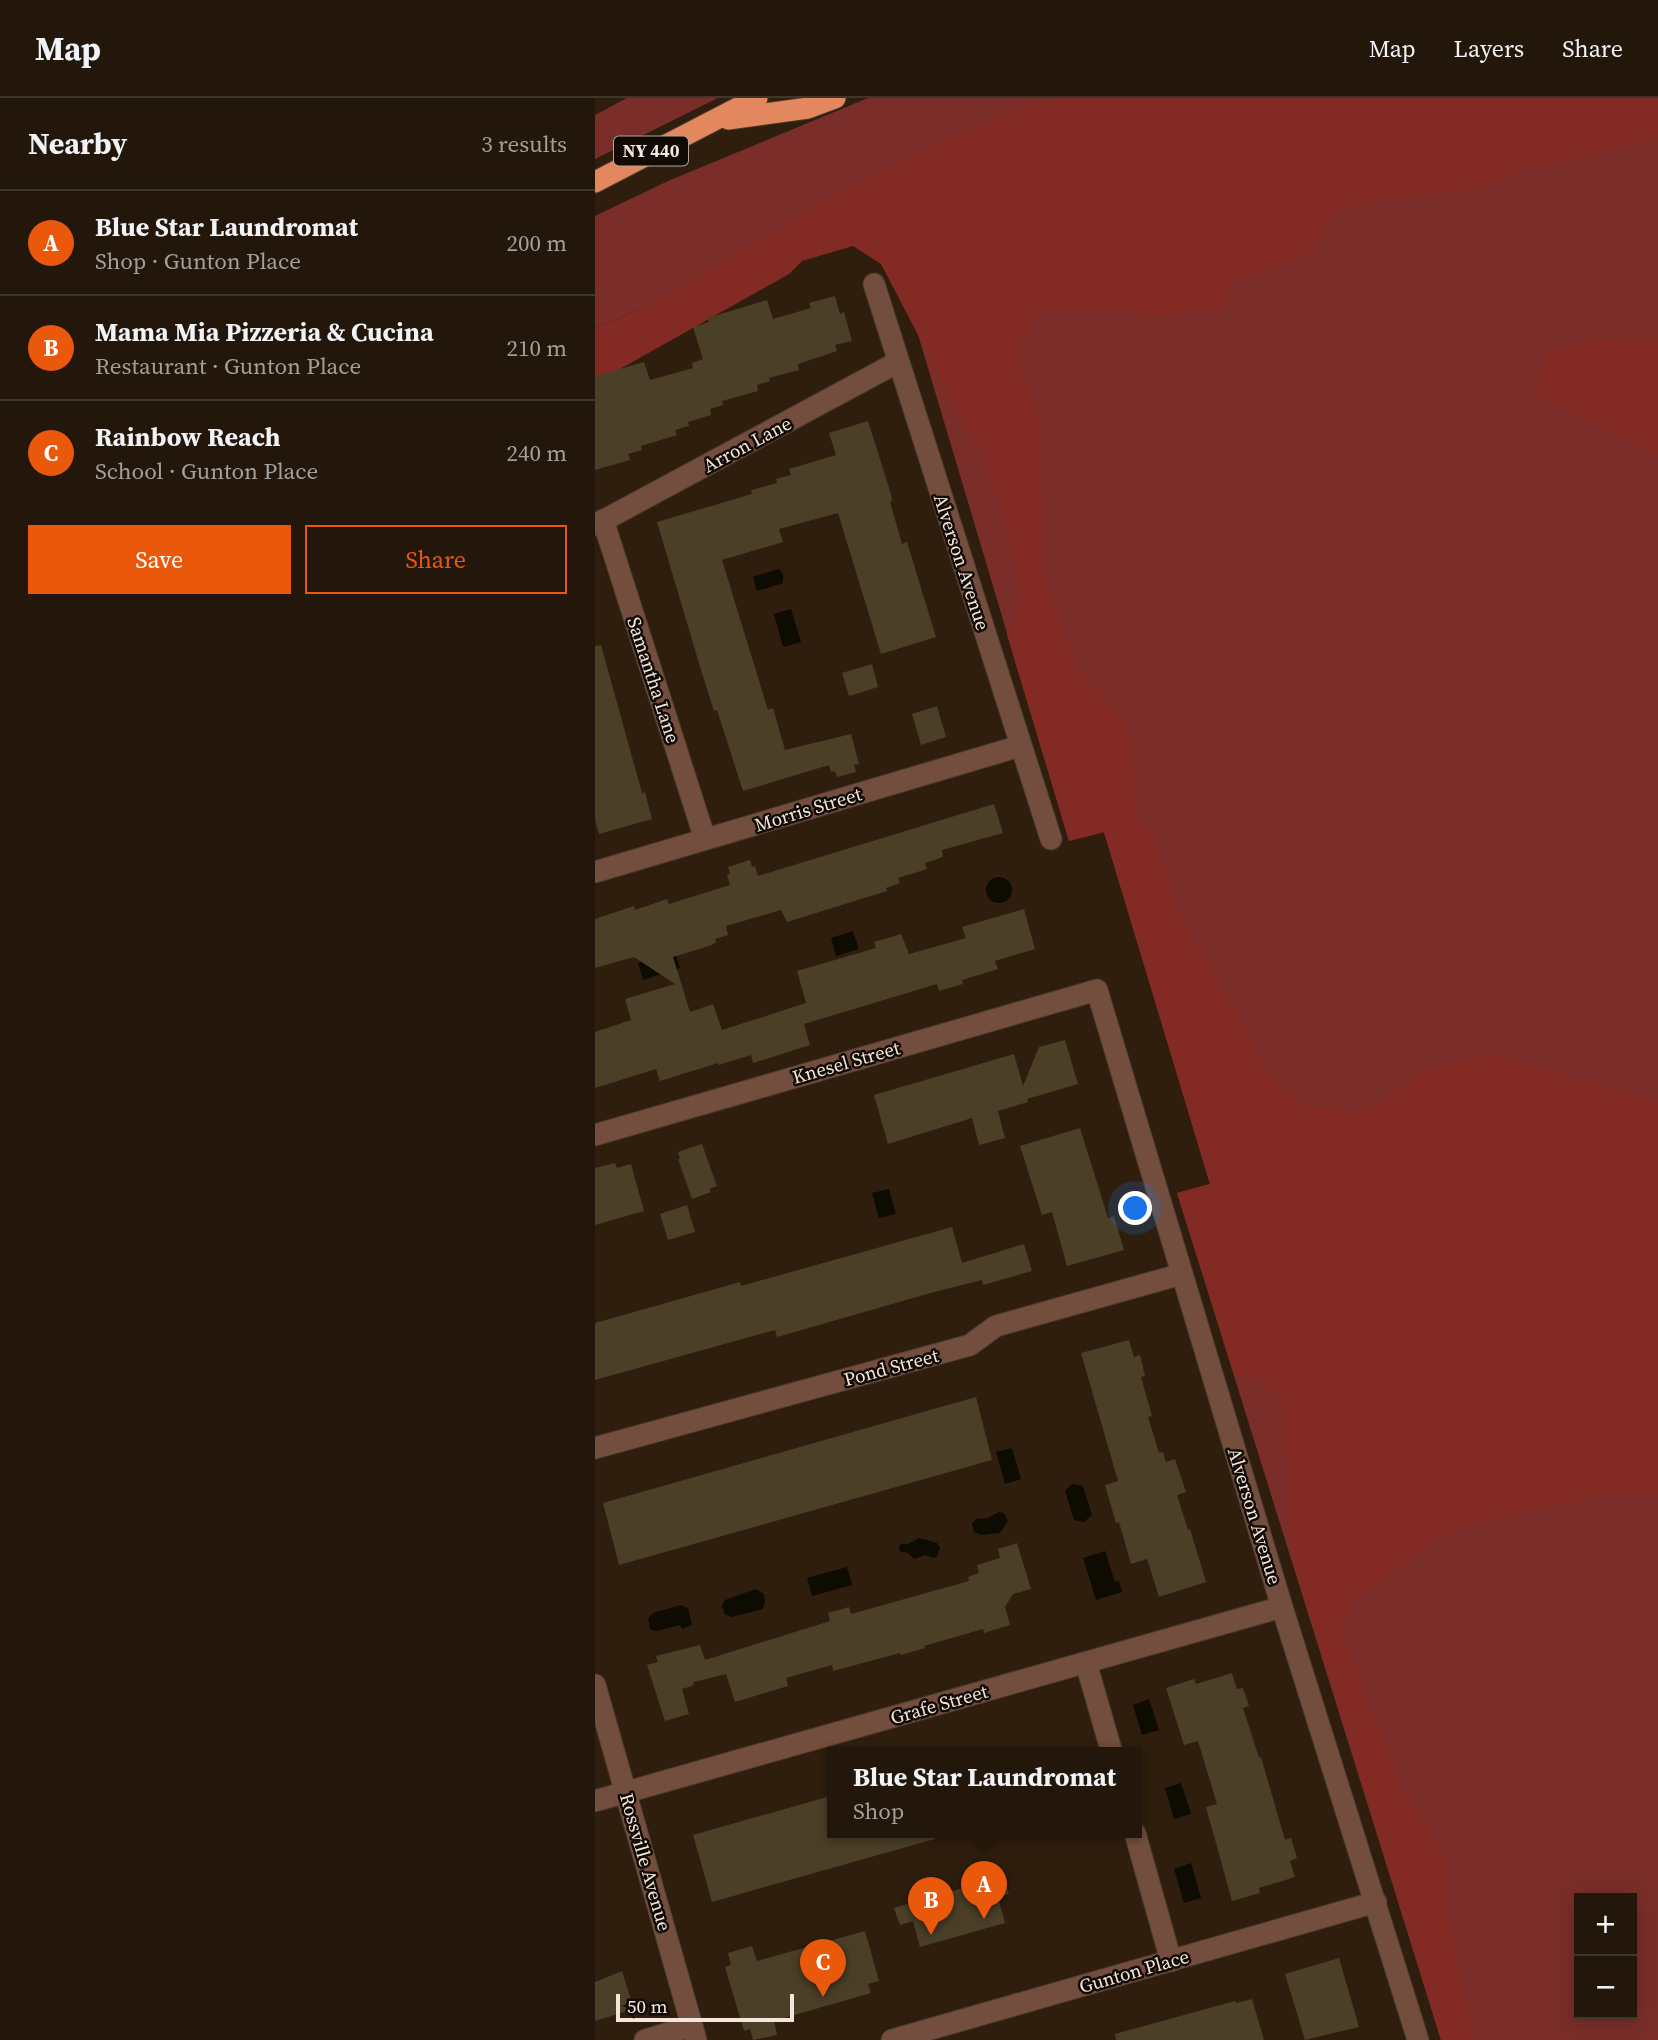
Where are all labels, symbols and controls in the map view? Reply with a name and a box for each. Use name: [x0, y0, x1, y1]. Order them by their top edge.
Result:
text: Map: [35, 26, 101, 71]
text: Map: [1369, 32, 1416, 65]
text: Layers: [1454, 32, 1524, 65]
text: Share: [1562, 32, 1623, 65]
text: Nearby: [28, 123, 127, 164]
text: 3 results: [481, 128, 567, 160]
road number: NY 440: [614, 136, 688, 166]
text: Blue Star Laundromat: [95, 209, 358, 245]
text: A: [43, 227, 59, 259]
text: 200 m: [506, 227, 567, 259]
text: Shop · Gunton Place: [95, 245, 301, 277]
text: Mama Mia Pizzeria & Cucina: [95, 314, 434, 350]
text: B: [44, 332, 58, 364]
text: 210 m: [506, 332, 567, 364]
text: Restaurant · Gunton Place: [95, 350, 361, 382]
street label: Arron Lane: [698, 410, 796, 478]
text: Rainbow Reach: [95, 419, 281, 455]
text: C: [44, 437, 58, 469]
text: 240 m: [506, 437, 567, 469]
text: School · Gunton Place: [95, 455, 318, 487]
street label: Alverson Avenue: [928, 491, 996, 633]
button: Save: [28, 525, 291, 594]
button: Share: [305, 525, 567, 594]
street label: Samantha Lane: [621, 614, 687, 746]
street label: Morris Street: [751, 780, 866, 838]
street label: Knesel Street: [789, 1034, 904, 1090]
your location: [1118, 1191, 1152, 1225]
street label: Pond Street: [841, 1342, 942, 1392]
street label: Alverson Avenue: [1222, 1444, 1288, 1588]
street label: Grafe Street: [887, 1677, 991, 1730]
popup: [827, 1747, 1142, 1838]
text: Blue Star Laundromat: [853, 1759, 1116, 1795]
street label: Rossville Avenue: [614, 1790, 678, 1934]
text: Shop: [853, 1795, 904, 1827]
pin: A: [961, 1861, 1007, 1919]
pin: B: [908, 1877, 954, 1935]
map controls: [1574, 1893, 1637, 2019]
button: +: [1574, 1893, 1637, 1956]
pin: C: [800, 1939, 846, 1997]
street label: Gunton Place: [1076, 1943, 1192, 1999]
button: −: [1574, 1956, 1637, 2019]
scale bar: [616, 1991, 795, 2023]
text: 50 m: [627, 1993, 668, 2019]

